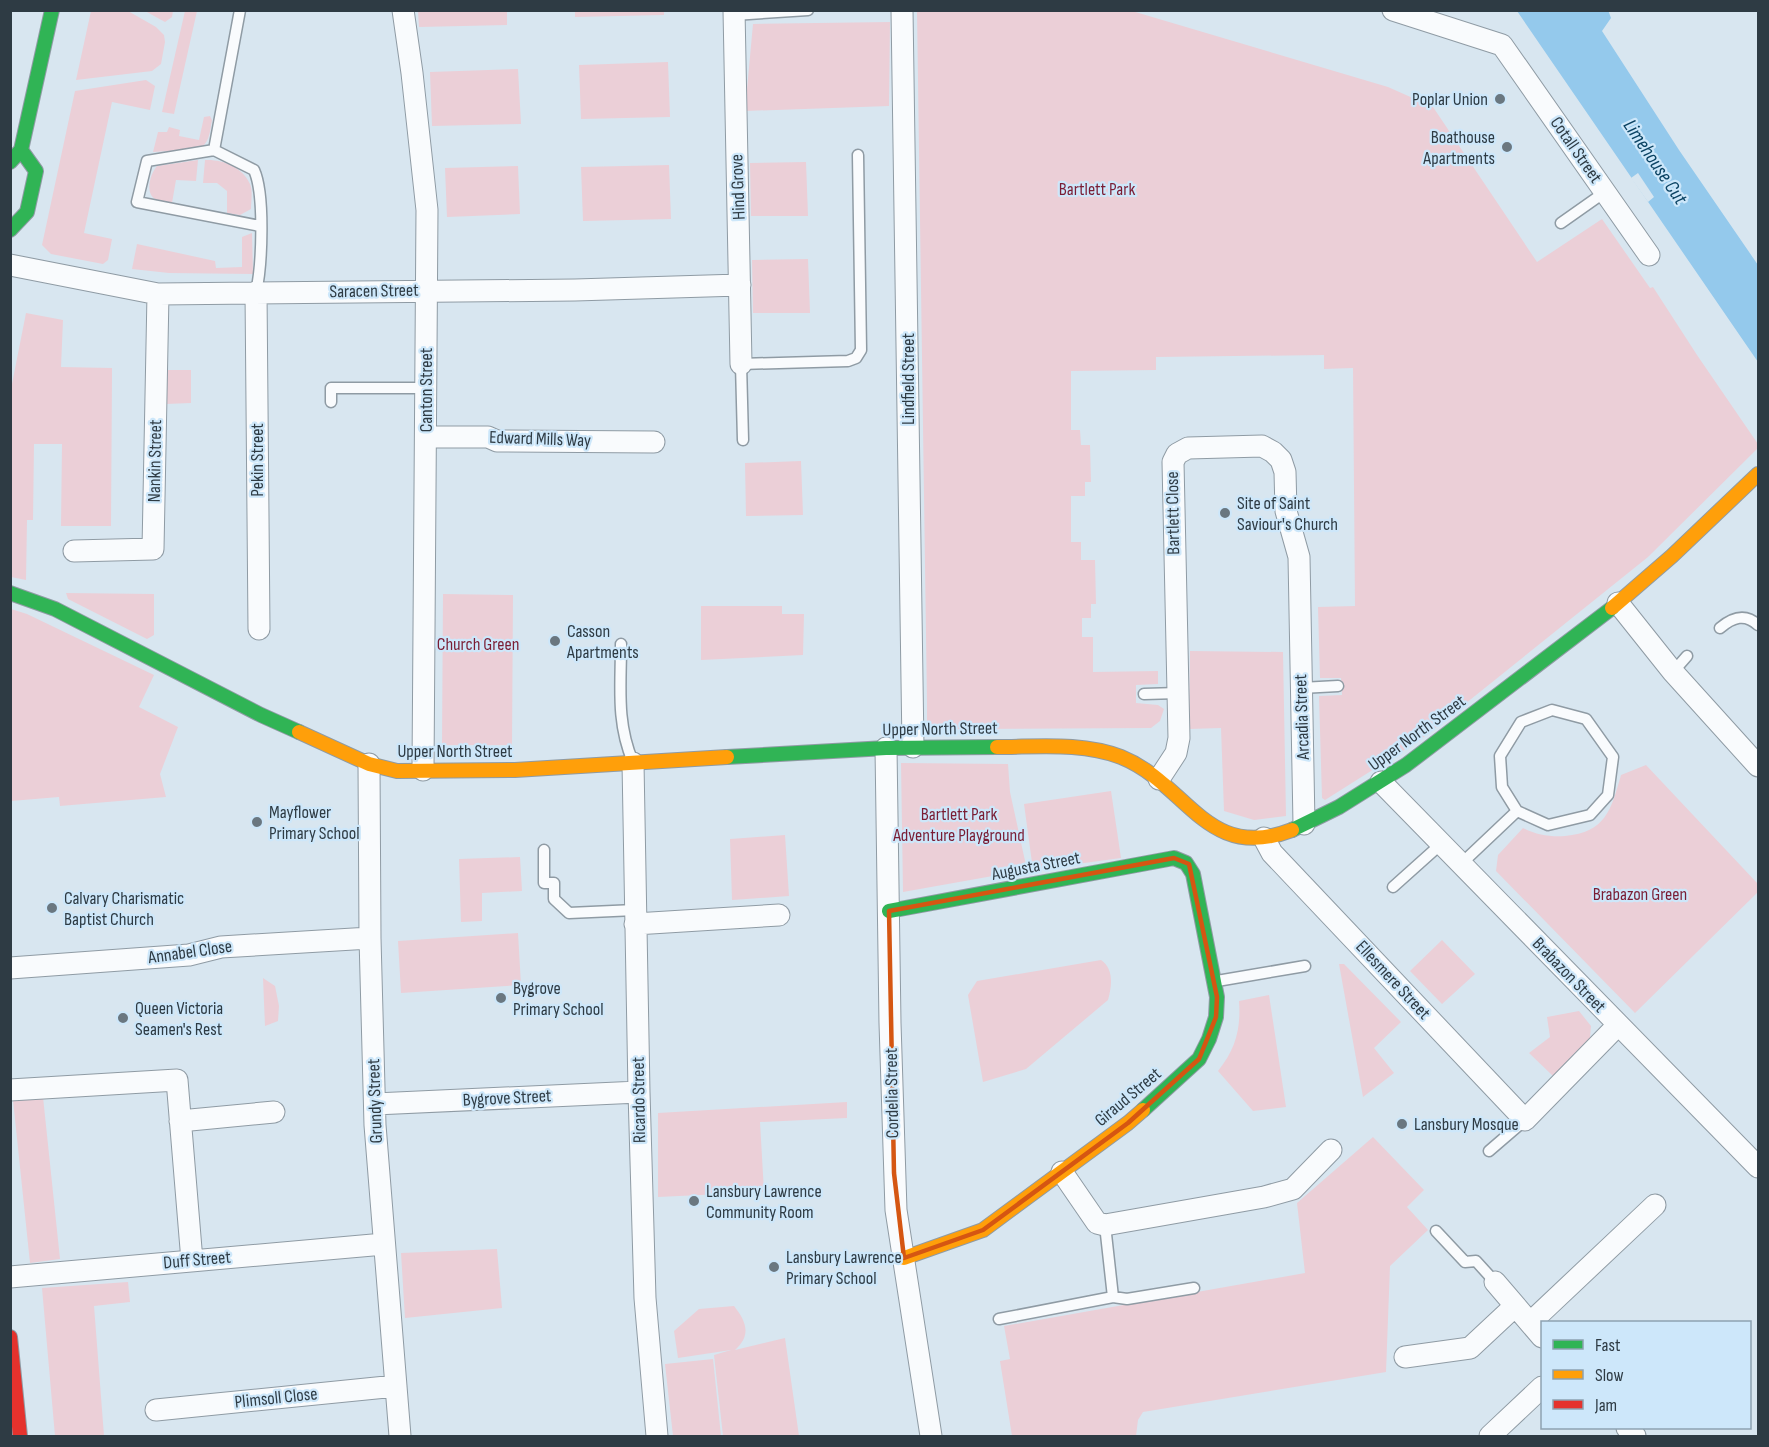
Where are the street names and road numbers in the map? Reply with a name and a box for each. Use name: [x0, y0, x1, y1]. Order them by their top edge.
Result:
street label: Cotall Street: [1546, 113, 1607, 188]
street label: Hind Grove: [726, 154, 750, 220]
street label: Saracen Street: [329, 280, 419, 302]
street label: Lindfield Street: [898, 332, 919, 425]
street label: Canton Street: [416, 347, 437, 432]
street label: Nankin Street: [144, 419, 166, 502]
street label: Pekin Street: [247, 423, 268, 497]
street label: Edward Mills Way: [489, 427, 591, 451]
street label: Bartlett Close: [1162, 471, 1184, 555]
street label: Arcadia Street: [1290, 673, 1314, 761]
street label: Upper North Street: [1364, 690, 1470, 775]
street label: Upper North Street: [882, 717, 998, 741]
street label: Upper North Street: [397, 741, 513, 762]
street label: Augusta Street: [989, 847, 1082, 885]
street label: Brabazon Street: [1528, 933, 1610, 1017]
street label: Annabel Close: [146, 936, 233, 968]
street label: Ellesmere Street: [1351, 936, 1435, 1024]
street label: Cordelia Street: [881, 1047, 903, 1138]
street label: Ricardo Street: [628, 1056, 650, 1143]
street label: Grundy Street: [363, 1058, 387, 1144]
street label: Giraud Street: [1091, 1063, 1166, 1131]
street label: Bygrove Street: [462, 1085, 552, 1111]
street label: Duff Street: [162, 1247, 232, 1273]
street label: Plimsoll Close: [234, 1383, 318, 1413]

